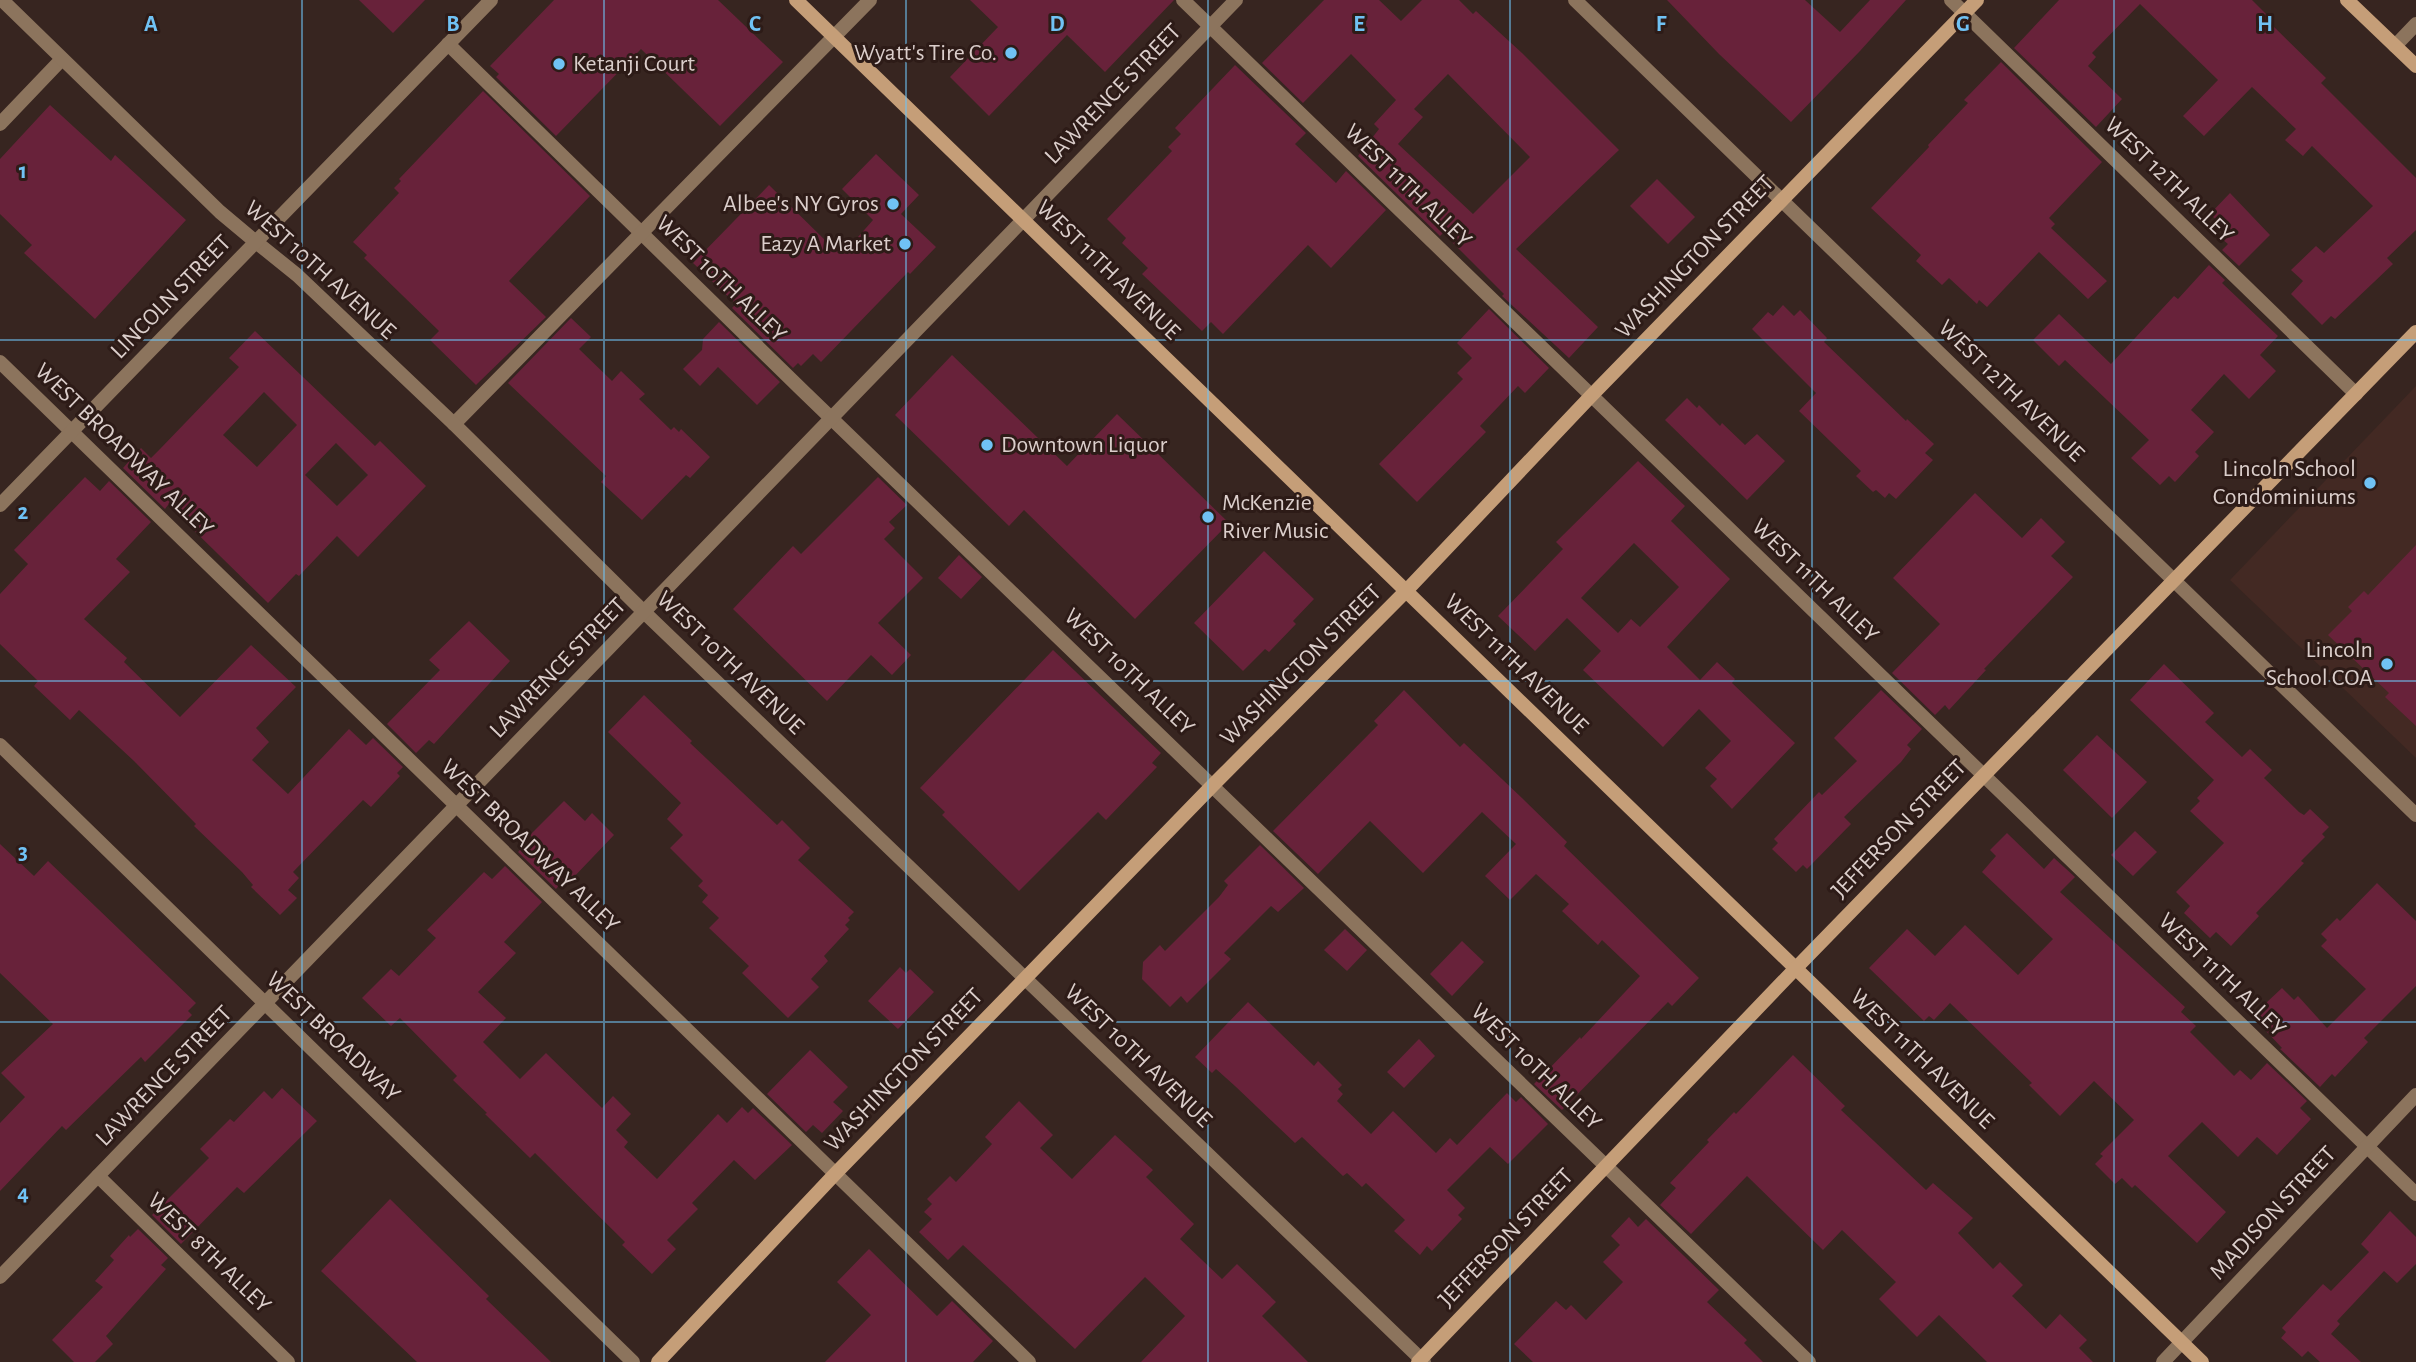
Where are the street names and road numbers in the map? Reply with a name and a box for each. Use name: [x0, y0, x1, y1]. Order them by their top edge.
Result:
street label: LAWRENCE STREET: [1040, 19, 1186, 169]
street label: WEST 12TH ALLEY: [2100, 113, 2238, 248]
street label: WEST 11TH ALLEY: [1340, 120, 1476, 253]
street label: WASHINGTON STREET: [1611, 171, 1779, 343]
street label: WEST 11TH AVENUE: [1031, 195, 1185, 345]
street label: WEST 10TH AVENUE: [240, 196, 400, 344]
street label: WEST 10TH ALLEY: [651, 211, 791, 347]
street label: LINCOLN STREET: [106, 230, 236, 363]
street label: WEST 12TH AVENUE: [1933, 316, 2089, 467]
street label: WEST BROADWAY ALLEY: [30, 359, 218, 541]
street label: WEST 11TH ALLEY: [1747, 515, 1883, 648]
street label: WASHINGTON STREET: [1216, 580, 1386, 750]
street label: WEST 10TH AVENUE: [652, 587, 808, 739]
street label: WEST 11TH AVENUE: [1439, 589, 1593, 739]
street label: LAWRENCE STREET: [485, 593, 631, 743]
street label: WEST 10TH ALLEY: [1059, 604, 1199, 740]
street label: WEST BROADWAY ALLEY: [436, 755, 624, 937]
street label: JEFFERSON STREET: [1827, 755, 1971, 903]
street label: WEST 11TH ALLEY: [2154, 909, 2290, 1042]
street label: WEST BROADWAY: [261, 967, 405, 1107]
street label: WEST 10TH AVENUE: [1060, 980, 1216, 1132]
street label: WASHINGTON STREET: [820, 984, 988, 1156]
street label: WEST 11TH AVENUE: [1845, 984, 1999, 1134]
street label: WEST 10TH ALLEY: [1466, 999, 1606, 1135]
street label: LAWRENCE STREET: [91, 1001, 237, 1151]
street label: MADISON STREET: [2205, 1142, 2341, 1284]
street label: JEFFERSON STREET: [1434, 1164, 1578, 1312]
street label: WEST 8TH ALLEY: [143, 1188, 276, 1318]

